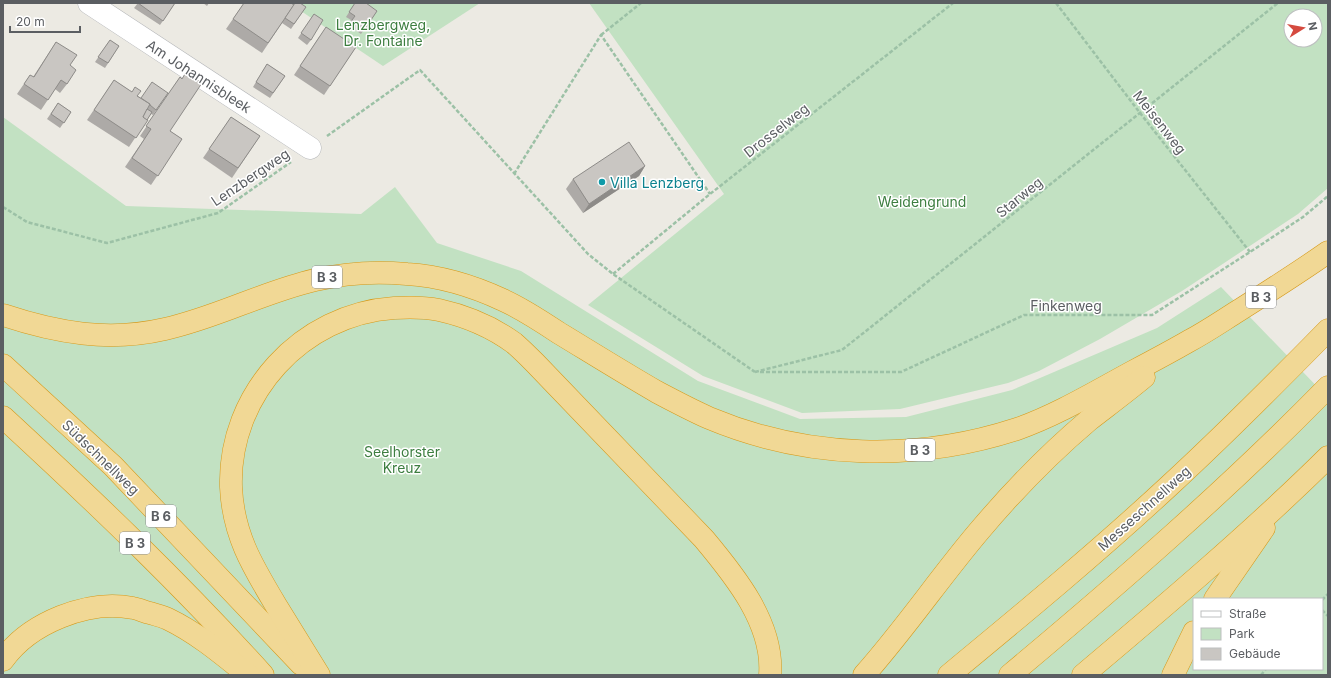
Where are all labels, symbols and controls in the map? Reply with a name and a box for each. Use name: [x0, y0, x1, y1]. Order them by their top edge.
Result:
scale bar: [10, 8, 80, 34]
north arrow: [1283, 8, 1323, 48]
text: 20 m: [16, 14, 45, 29]
park label: Lenzbergweg, Dr. Fontaine: [336, 16, 430, 49]
text: N: [1305, 21, 1320, 32]
street label: Am Johannisbleek: [143, 36, 255, 116]
street label: Meisenweg: [1130, 87, 1190, 157]
street label: Drosselweg: [740, 99, 812, 161]
street label: Lenzbergweg: [208, 145, 292, 209]
street label: Starweg: [992, 173, 1046, 221]
place label: Villa Lenzberg: [610, 174, 704, 191]
marker: Villa Lenzberg: [597, 177, 607, 187]
park label: Weidengrund: [878, 193, 966, 210]
road number: B 3: [312, 266, 342, 288]
road number: B 3: [1246, 286, 1276, 308]
street label: Finkenweg: [1030, 297, 1102, 314]
street label: Südschnellweg: [59, 416, 143, 498]
road number: B 3: [905, 439, 935, 461]
park label: Seelhorster Kreuz: [364, 443, 440, 476]
street label: Messeschnellweg: [1094, 462, 1194, 554]
road number: B 6: [146, 505, 176, 527]
road number: B 3: [120, 532, 150, 554]
legend: [1193, 598, 1323, 670]
text: Straße: [1229, 606, 1266, 621]
text: Park: [1229, 626, 1255, 641]
text: Gebäude: [1229, 646, 1281, 661]

